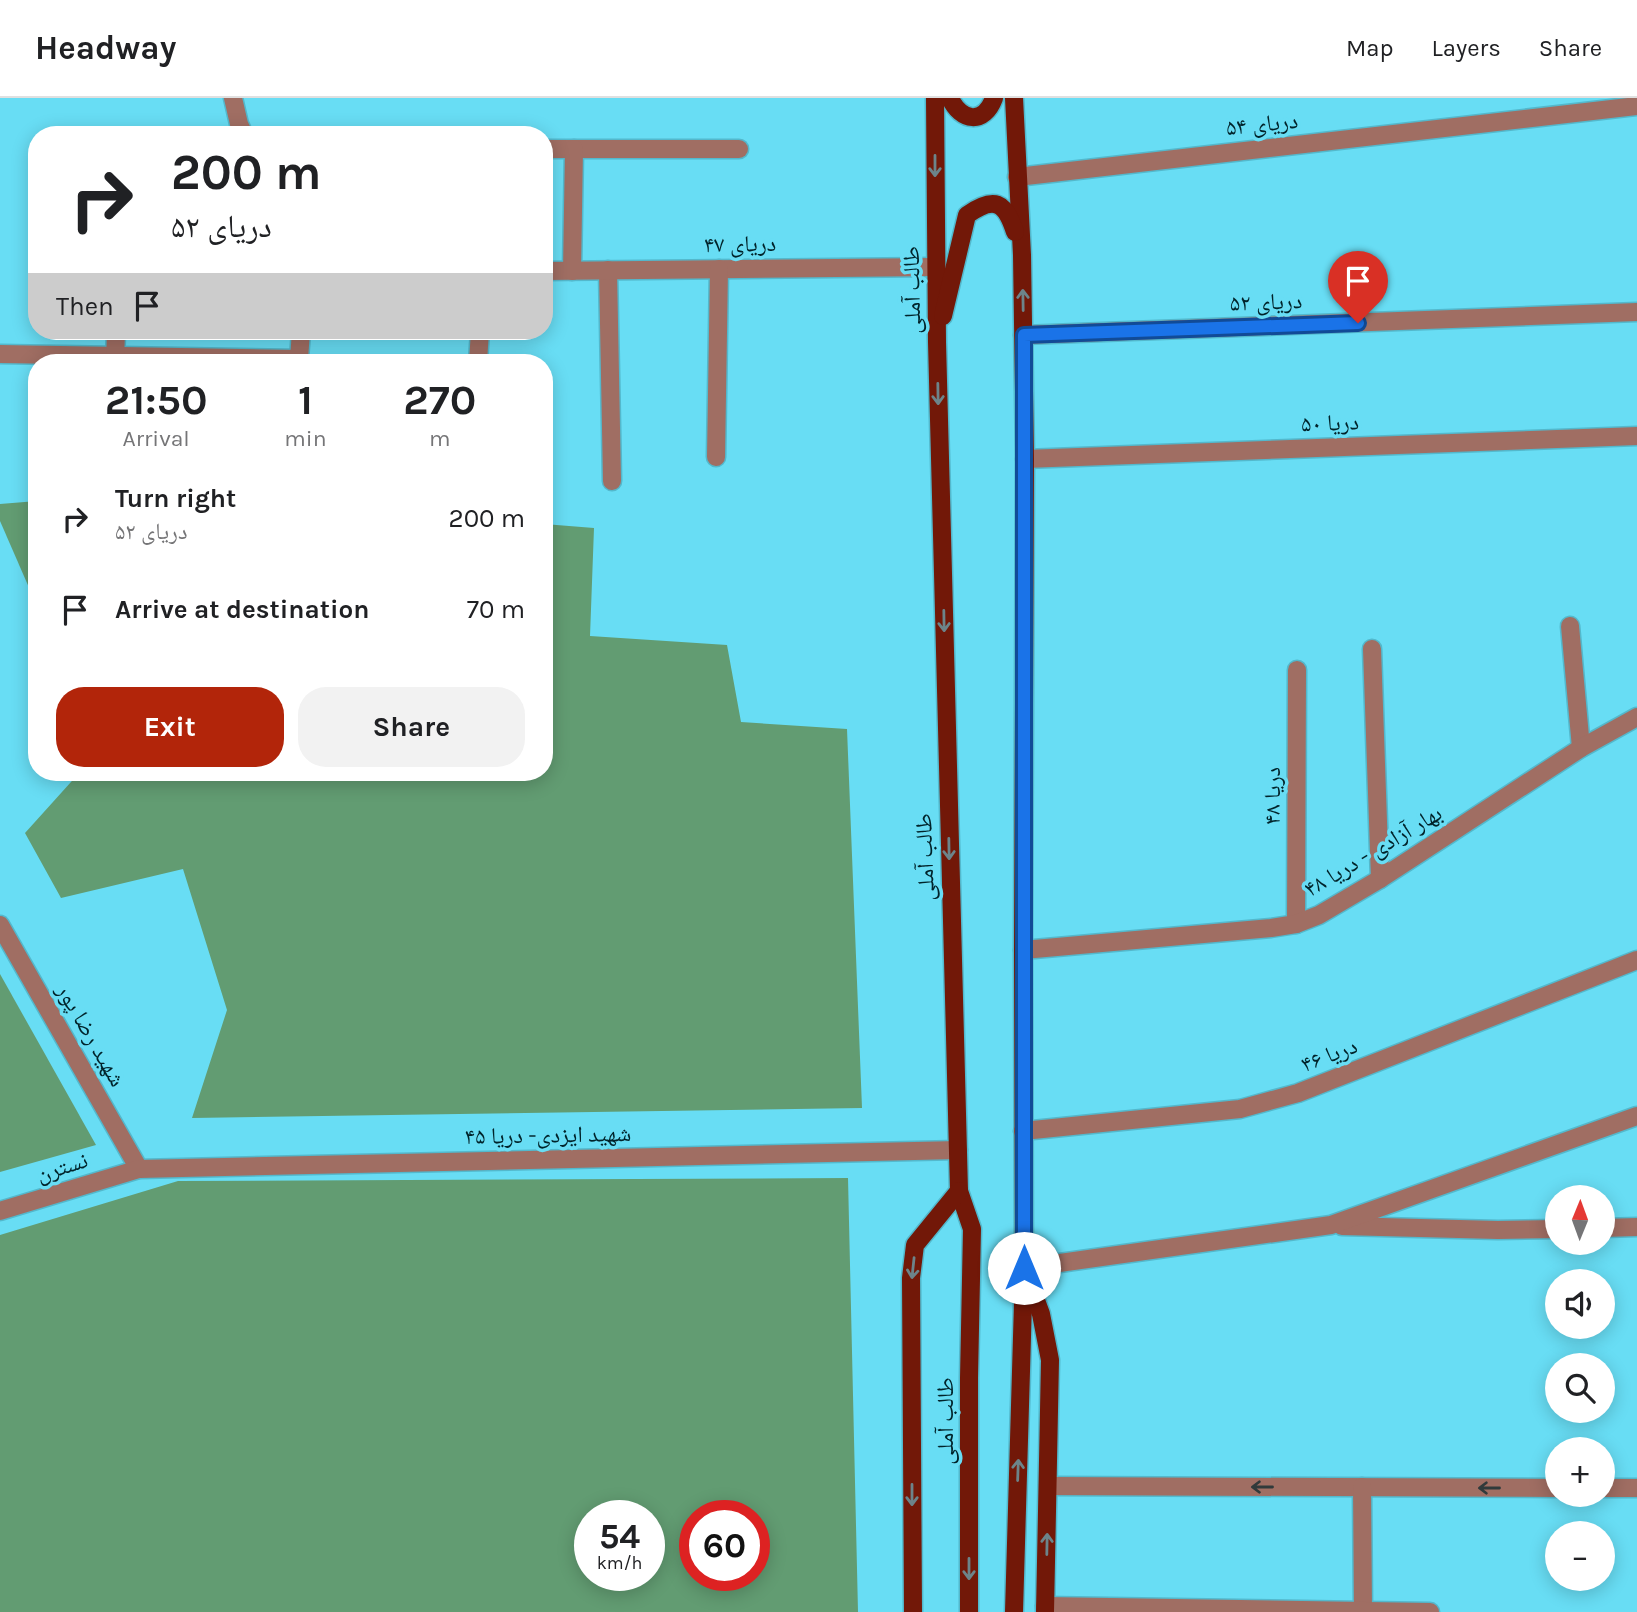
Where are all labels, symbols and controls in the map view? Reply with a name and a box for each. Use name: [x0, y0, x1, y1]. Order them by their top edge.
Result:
text: Headway: [35, 29, 176, 67]
text: Map: [1346, 34, 1394, 62]
text: Layers: [1432, 34, 1501, 62]
text: Share: [1539, 34, 1602, 62]
street label: دریای ۵۴: [1225, 107, 1299, 141]
text: 200 m: [171, 144, 322, 201]
icon: right: [56, 154, 147, 245]
one-way arrow: [928, 154, 942, 177]
text: دریای ۵۲: [171, 208, 272, 245]
street label: دریای ۴۷: [704, 230, 776, 258]
street label: طالب آملی: [898, 246, 926, 334]
pin: [1328, 251, 1388, 323]
icon: arrive: [1339, 262, 1377, 300]
icon: arrive: [128, 287, 166, 325]
street label: دریای ۵۲: [1229, 287, 1303, 317]
one-way arrow: [1016, 289, 1030, 312]
text: Then: [56, 291, 114, 322]
text: 21:50: [105, 375, 208, 425]
text: 1: [298, 375, 313, 425]
text: 270: [403, 375, 476, 425]
one-way arrow: [931, 382, 945, 405]
street label: دریا ۵۰: [1300, 408, 1360, 438]
text: Arrival: [122, 425, 190, 452]
text: min: [284, 425, 327, 452]
text: m: [429, 425, 451, 452]
text: Turn right: [115, 483, 236, 514]
icon: right: [56, 500, 94, 538]
text: 200 m: [449, 503, 525, 534]
text: دریای ۵۲: [115, 518, 187, 545]
icon: arrive: [56, 591, 94, 629]
text: Arrive at destination: [115, 594, 369, 625]
text: 70 m: [467, 594, 525, 625]
one-way arrow: [937, 609, 950, 632]
button: Exit: [56, 687, 284, 767]
button: Share: [298, 687, 525, 767]
street label: دریا ۴۸: [1259, 767, 1286, 825]
street label: بهار آزادی - دریا ۴۸: [1299, 799, 1447, 903]
street label: طالب آملی: [910, 813, 940, 901]
one-way arrow: [942, 837, 956, 860]
street label: شهید رضا پور: [50, 978, 131, 1091]
street label: دریا ۴۶: [1297, 1032, 1361, 1078]
street label: شهید ایزدی- دریا ۴۵: [464, 1120, 632, 1150]
street label: نسترن: [33, 1146, 91, 1188]
north arrow: [1545, 1185, 1615, 1255]
map controls: [1545, 1185, 1615, 1591]
position arrow: [987, 1231, 1061, 1305]
one-way arrow: [906, 1256, 919, 1279]
button: sound: [1545, 1269, 1615, 1339]
button: search: [1545, 1353, 1615, 1423]
street label: طالب آملی: [932, 1377, 959, 1465]
button: +: [1545, 1437, 1615, 1507]
one-way arrow: [1012, 1459, 1025, 1482]
one-way arrow: [1251, 1480, 1274, 1494]
one-way arrow: [1478, 1481, 1501, 1495]
one-way arrow: [905, 1484, 919, 1507]
speed limit sign: 60: [679, 1500, 770, 1591]
text: 54: [599, 1516, 640, 1557]
button: −: [1545, 1521, 1615, 1591]
one-way arrow: [1040, 1533, 1053, 1556]
text: km/h: [597, 1552, 642, 1574]
one-way arrow: [962, 1557, 976, 1580]

